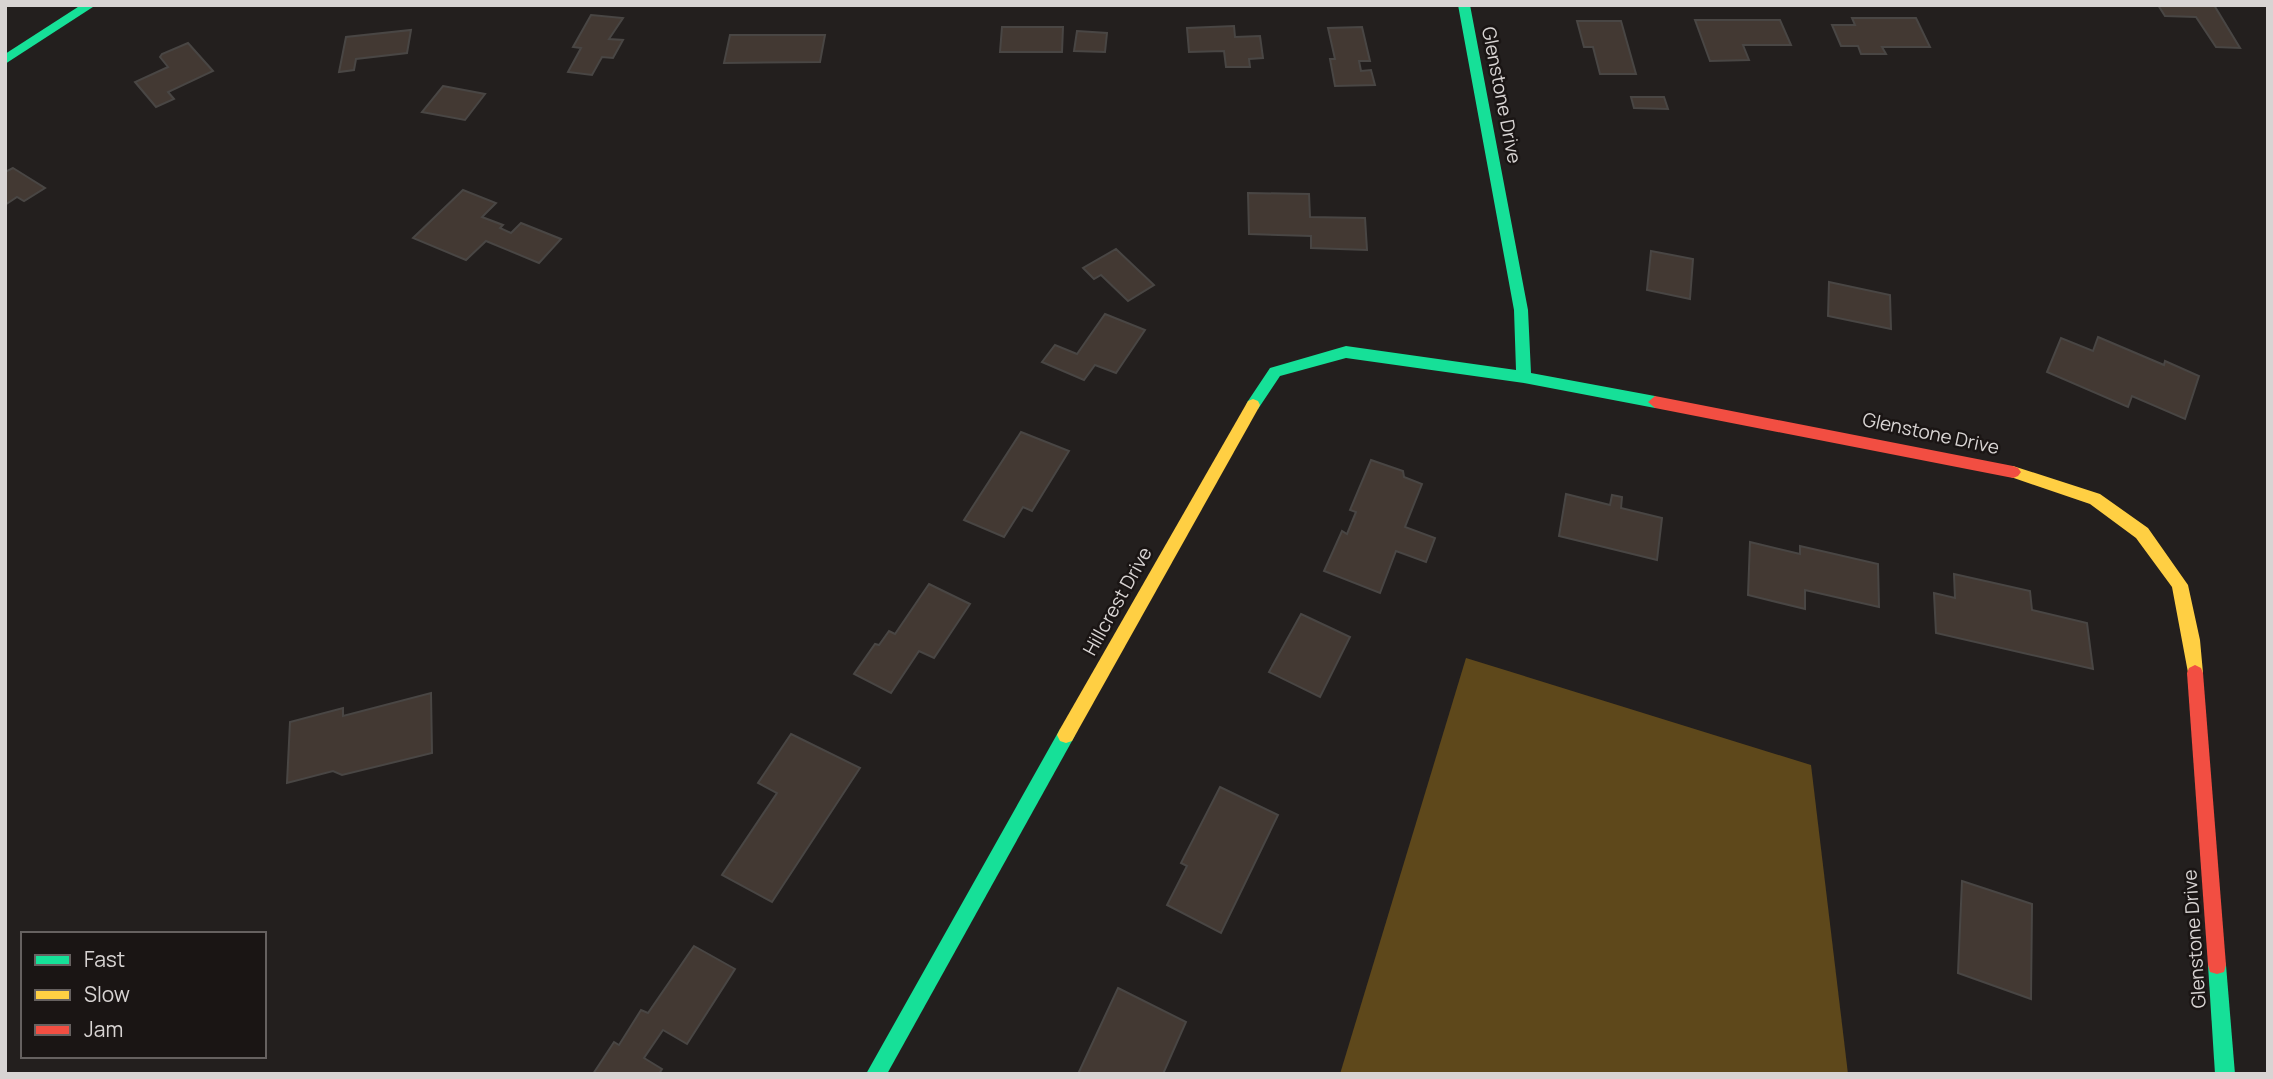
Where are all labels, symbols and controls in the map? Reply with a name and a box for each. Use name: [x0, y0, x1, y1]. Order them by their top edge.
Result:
street label: Glenstone Drive: [1476, 24, 1528, 166]
street label: Glenstone Drive: [1860, 406, 2002, 460]
street label: Hillcrest Drive: [1076, 542, 1158, 660]
street label: Glenstone Drive: [2176, 869, 2212, 1009]
legend: [21, 932, 266, 1058]
text: Fast: [84, 945, 125, 973]
text: Slow: [84, 980, 130, 1008]
text: Jam: [84, 1015, 123, 1043]

